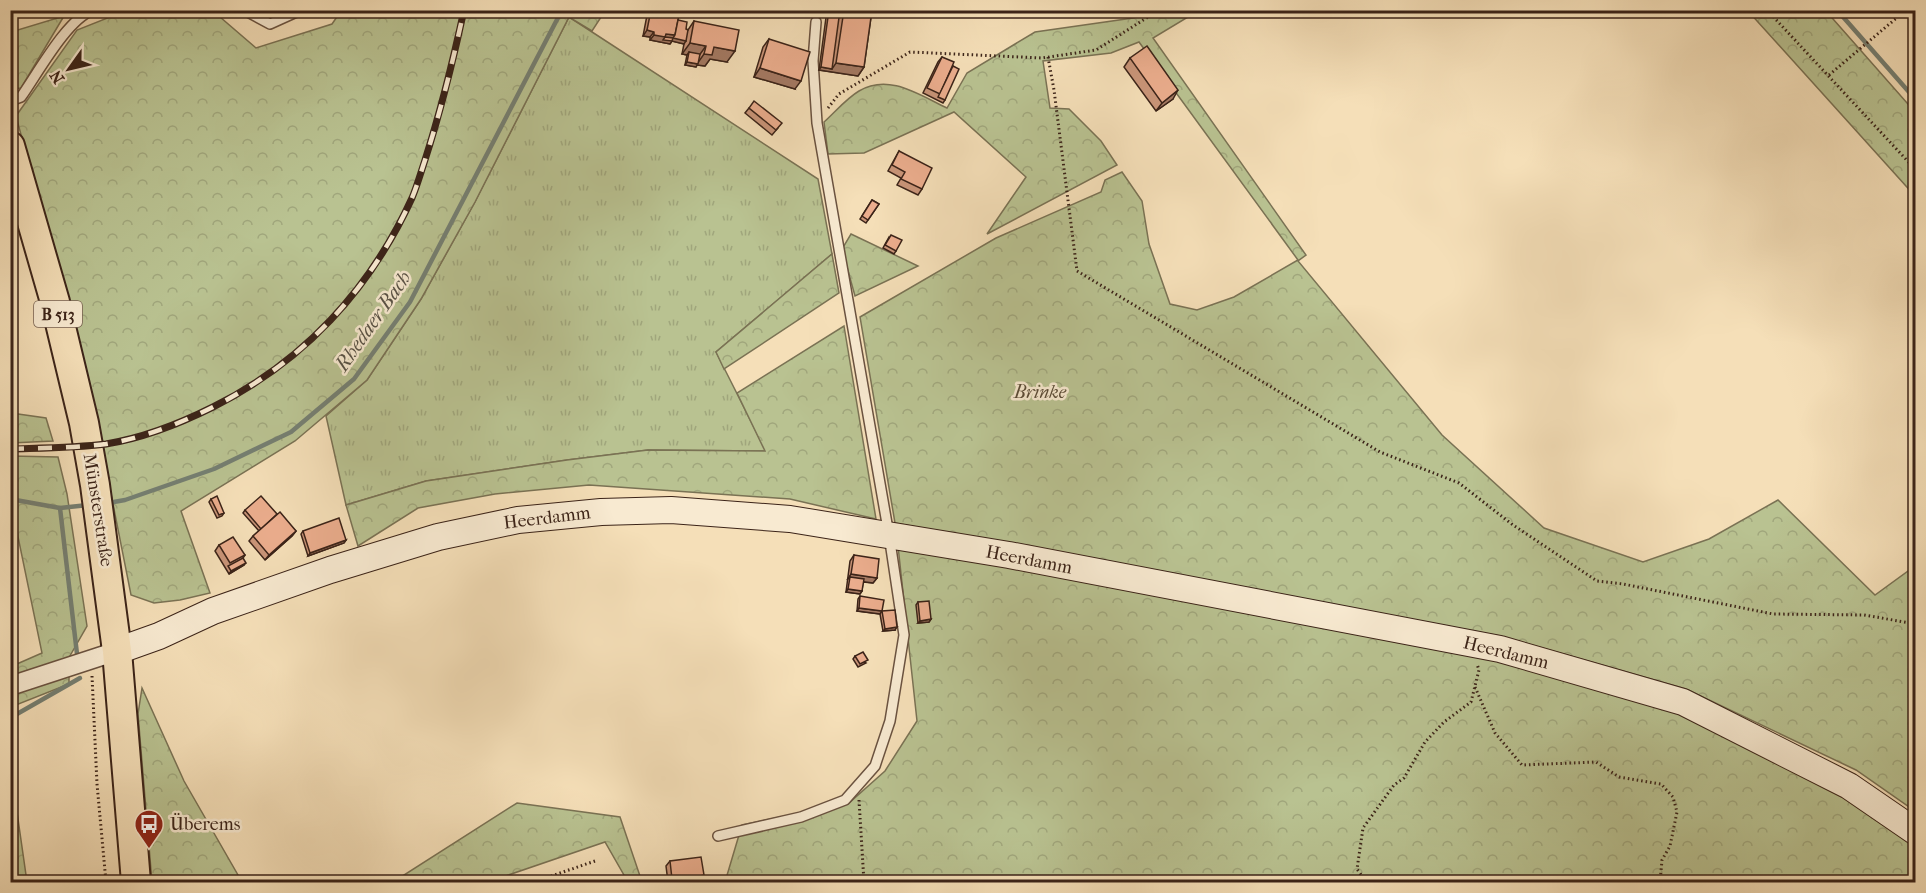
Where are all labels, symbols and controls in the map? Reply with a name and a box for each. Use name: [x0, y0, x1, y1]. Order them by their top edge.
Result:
north arrow: [39, 39, 99, 99]
text: N: [45, 66, 68, 87]
water label: Rhedaer Bach: [329, 267, 416, 377]
road number: B 513: [34, 301, 82, 327]
park label: Brinke: [1013, 382, 1067, 403]
street label: Münsterstraße: [79, 452, 117, 568]
street label: Heerdamm: [502, 502, 592, 534]
street label: Heerdamm: [984, 541, 1074, 579]
street label: Heerdamm: [1461, 632, 1551, 674]
bus stop icon: Überems: [133, 808, 165, 850]
place label: Überems: [170, 813, 241, 835]

